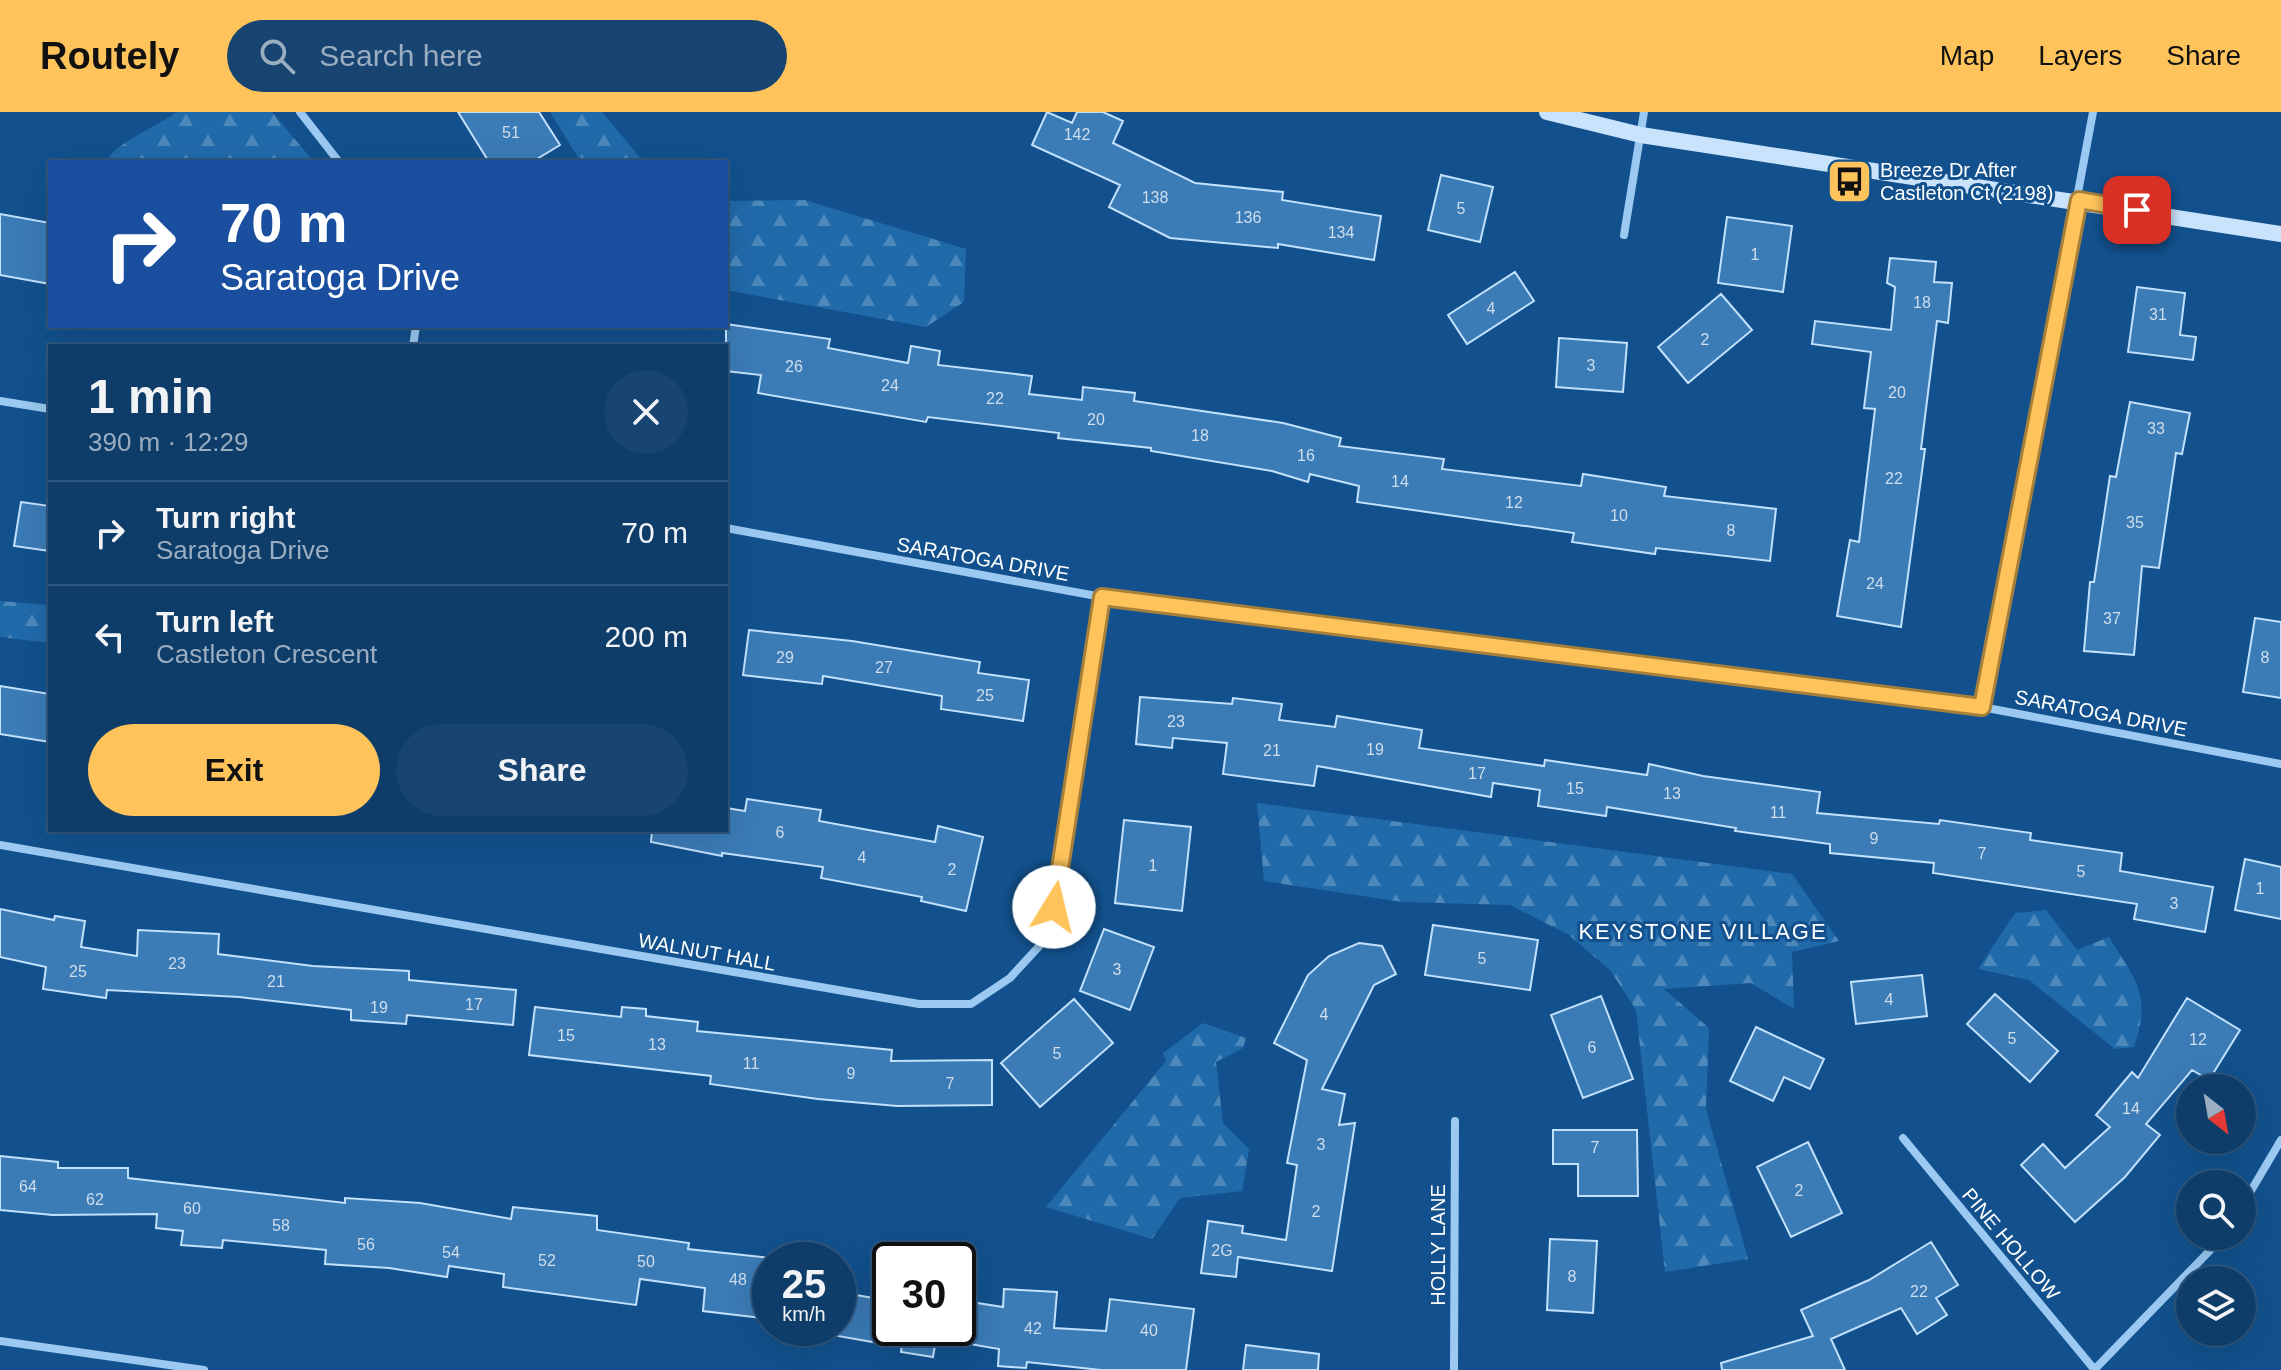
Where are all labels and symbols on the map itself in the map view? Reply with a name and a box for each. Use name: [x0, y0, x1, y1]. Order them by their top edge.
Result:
house number: 51: [502, 124, 520, 141]
house number: 142: [1064, 126, 1090, 143]
bus stop icon: Breeze Dr After Castleton Ct (2198): [1825, 157, 1873, 205]
place label: Breeze Dr After Castleton Ct (2198): [1880, 159, 2053, 204]
pin: [2103, 176, 2171, 244]
house number: 138: [1142, 189, 1168, 206]
house number: 5: [1457, 200, 1466, 217]
house number: 136: [1235, 209, 1261, 226]
house number: 134: [1328, 224, 1354, 241]
house number: 1: [1751, 246, 1760, 263]
house number: 18: [1913, 294, 1931, 311]
house number: 4: [1487, 300, 1496, 317]
house number: 31: [2149, 306, 2167, 323]
house number: 2: [1701, 331, 1710, 348]
house number: 3: [1587, 357, 1596, 374]
house number: 26: [785, 358, 803, 375]
house number: 24: [881, 377, 899, 394]
house number: 20: [1888, 384, 1906, 401]
house number: 22: [986, 390, 1004, 407]
house number: 20: [1087, 411, 1105, 428]
house number: 33: [2147, 420, 2165, 437]
house number: 18: [1191, 427, 1209, 444]
house number: 16: [1297, 447, 1315, 464]
house number: 22: [1885, 470, 1903, 487]
house number: 14: [1391, 473, 1409, 490]
house number: 12: [1505, 494, 1523, 511]
house number: 10: [1610, 507, 1628, 524]
house number: 35: [2126, 514, 2144, 531]
house number: 8: [1727, 522, 1736, 539]
street label: SARATOGA DRIVE: [895, 533, 1071, 585]
house number: 24: [1866, 575, 1884, 592]
house number: 37: [2103, 610, 2121, 627]
house number: 29: [776, 649, 794, 666]
house number: 8: [2261, 649, 2270, 666]
house number: 27: [875, 659, 893, 676]
street label: SARATOGA DRIVE: [2013, 686, 2189, 740]
house number: 25: [976, 687, 994, 704]
house number: 23: [1167, 713, 1185, 730]
house number: 19: [1366, 741, 1384, 758]
house number: 21: [1263, 742, 1281, 759]
house number: 17: [1468, 765, 1486, 782]
house number: 15: [1566, 780, 1584, 797]
house number: 13: [1663, 785, 1681, 802]
house number: 11: [1770, 804, 1786, 821]
house number: 6: [776, 824, 785, 841]
house number: 9: [1870, 830, 1879, 847]
house number: 7: [1978, 845, 1987, 862]
house number: 4: [858, 849, 867, 866]
house number: 1: [1149, 857, 1158, 874]
house number: 2: [948, 861, 957, 878]
house number: 5: [2077, 863, 2086, 880]
position arrow: [1012, 865, 1096, 949]
house number: 1: [2256, 880, 2265, 897]
house number: 3: [2170, 895, 2179, 912]
district label: KEYSTONE VILLAGE: [1578, 919, 1828, 944]
street label: WALNUT HALL: [637, 929, 777, 975]
house number: 5: [1478, 950, 1487, 967]
house number: 23: [168, 955, 186, 972]
house number: 3: [1113, 961, 1122, 978]
house number: 25: [69, 963, 87, 980]
house number: 21: [267, 973, 285, 990]
house number: 4: [1885, 991, 1894, 1008]
house number: 17: [465, 996, 483, 1013]
house number: 19: [370, 999, 388, 1016]
house number: 4: [1320, 1006, 1329, 1023]
house number: 15: [557, 1027, 575, 1044]
house number: 5: [2008, 1030, 2017, 1047]
house number: 12: [2189, 1031, 2207, 1048]
house number: 13: [648, 1036, 666, 1053]
house number: 6: [1588, 1039, 1597, 1056]
house number: 5: [1053, 1045, 1062, 1062]
house number: 11: [743, 1055, 759, 1072]
house number: 9: [847, 1065, 856, 1082]
north arrow: [2176, 1074, 2256, 1154]
house number: 7: [946, 1075, 955, 1092]
house number: 14: [2122, 1100, 2140, 1117]
house number: 3: [1317, 1136, 1326, 1153]
house number: 7: [1591, 1139, 1600, 1156]
house number: 64: [19, 1178, 37, 1195]
house number: 2: [1795, 1182, 1804, 1199]
street label: HOLLY LANE: [1427, 1184, 1449, 1306]
street label: PINE HOLLOW: [1958, 1184, 2064, 1304]
house number: 62: [86, 1191, 104, 1208]
house number: 60: [183, 1200, 201, 1217]
house number: 2: [1312, 1203, 1321, 1220]
house number: 58: [272, 1217, 290, 1234]
house number: 56: [357, 1236, 375, 1253]
speed limit sign: 30: [872, 1242, 976, 1346]
house number: 2G: [1211, 1242, 1233, 1259]
house number: 54: [442, 1244, 460, 1261]
house number: 52: [538, 1252, 556, 1269]
house number: 50: [637, 1253, 655, 1270]
house number: 8: [1568, 1268, 1577, 1285]
house number: 48: [729, 1271, 747, 1288]
house number: 22: [1910, 1283, 1928, 1300]
house number: 42: [1024, 1320, 1042, 1337]
house number: 40: [1140, 1322, 1158, 1339]

